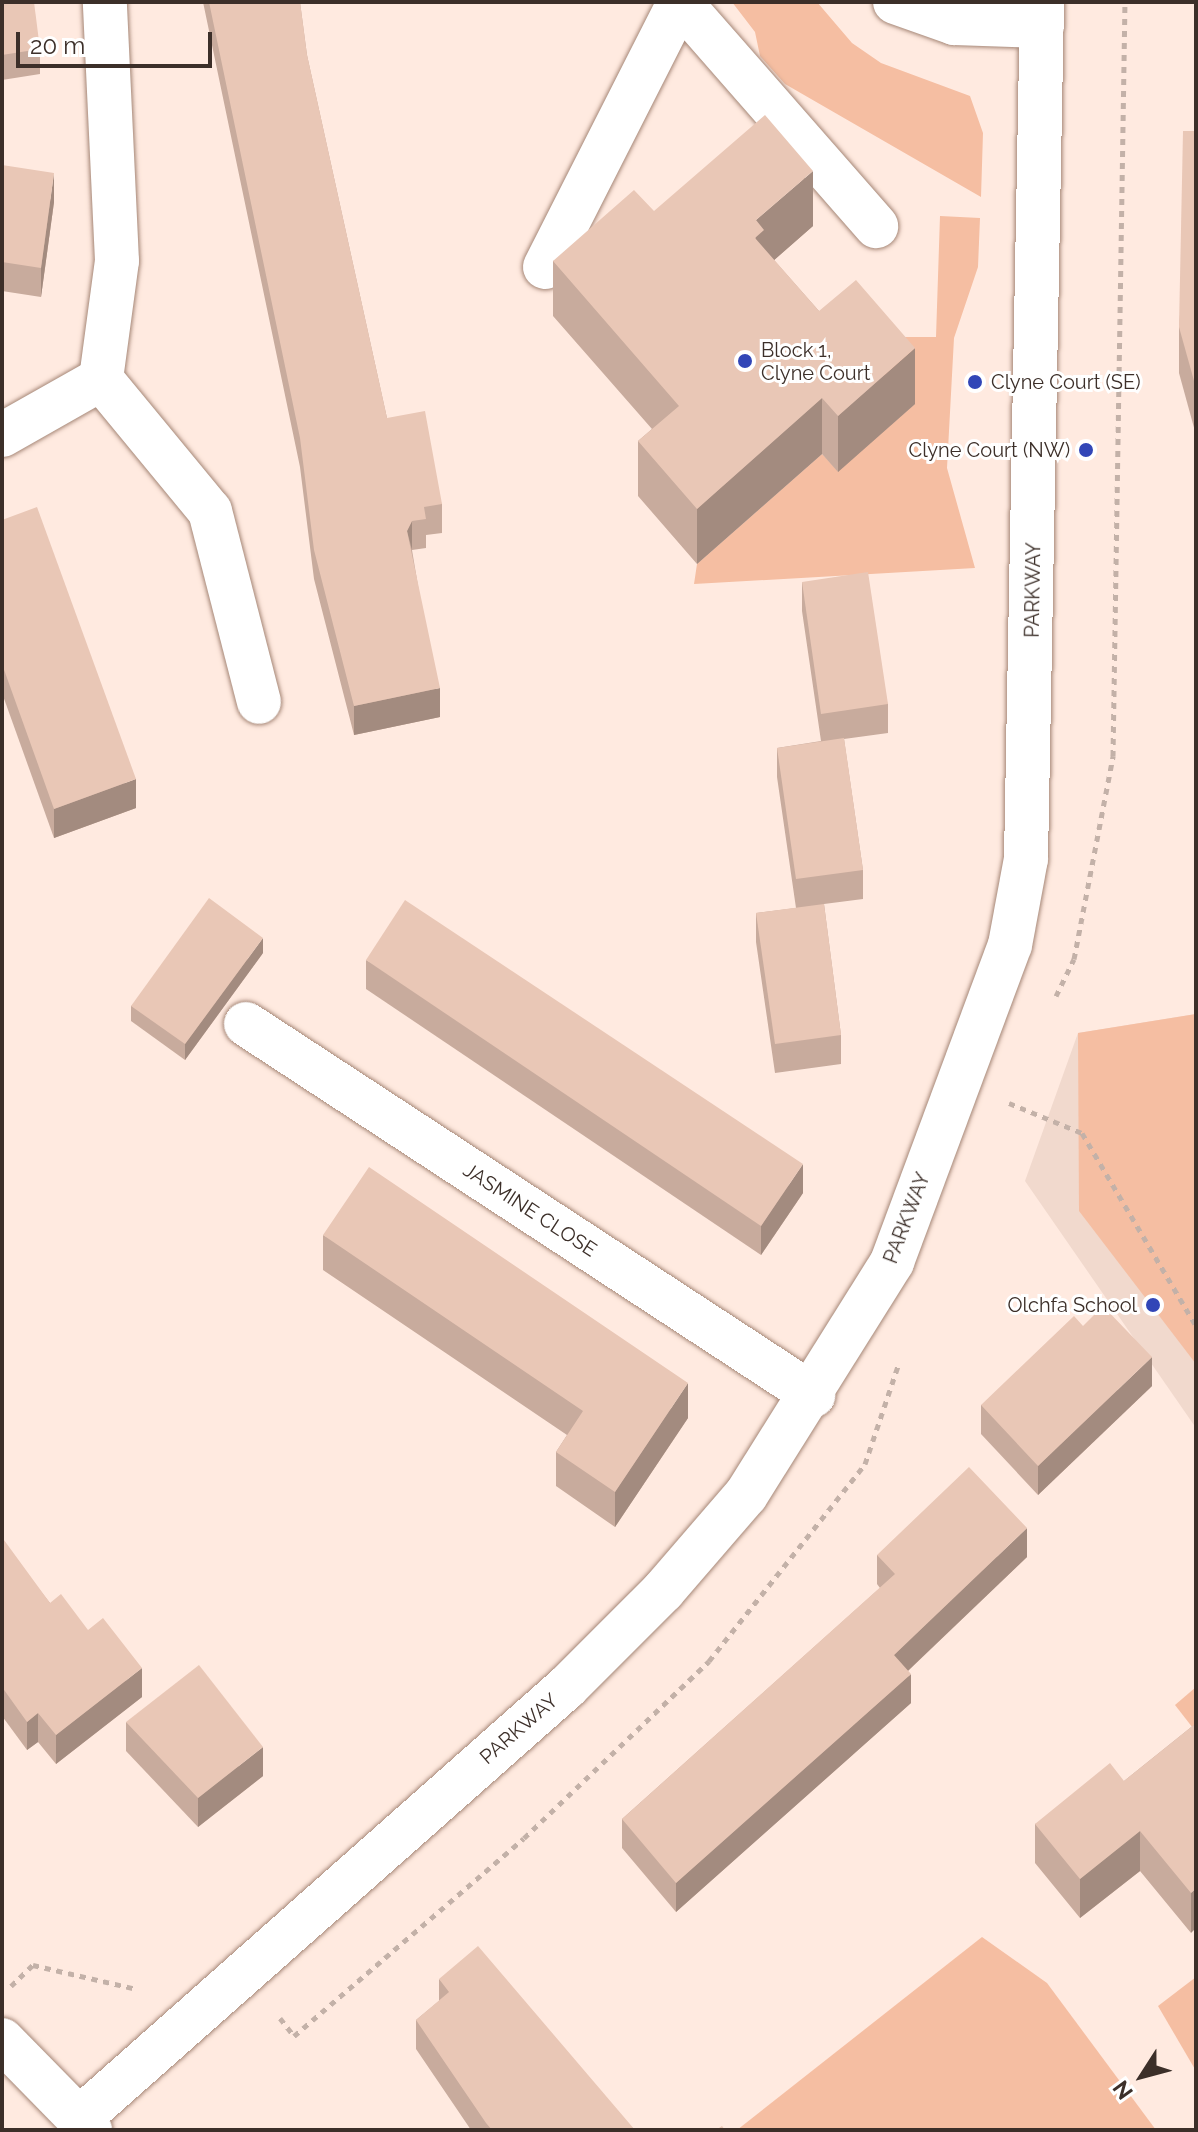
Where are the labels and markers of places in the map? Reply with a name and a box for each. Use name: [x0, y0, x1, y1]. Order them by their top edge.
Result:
place label: Block 1, Clyne Court: [761, 338, 870, 385]
marker: Block 1, Clyne Court: [736, 352, 754, 370]
place label: Clyne Court (SE): [991, 370, 1141, 394]
marker: Clyne Court (SE): [966, 373, 984, 391]
place label: Clyne Court (NW): [908, 438, 1070, 462]
marker: Clyne Court (NW): [1077, 441, 1095, 459]
place label: Olchfa School: [1007, 1293, 1137, 1317]
marker: Olchfa School: [1144, 1296, 1162, 1314]

